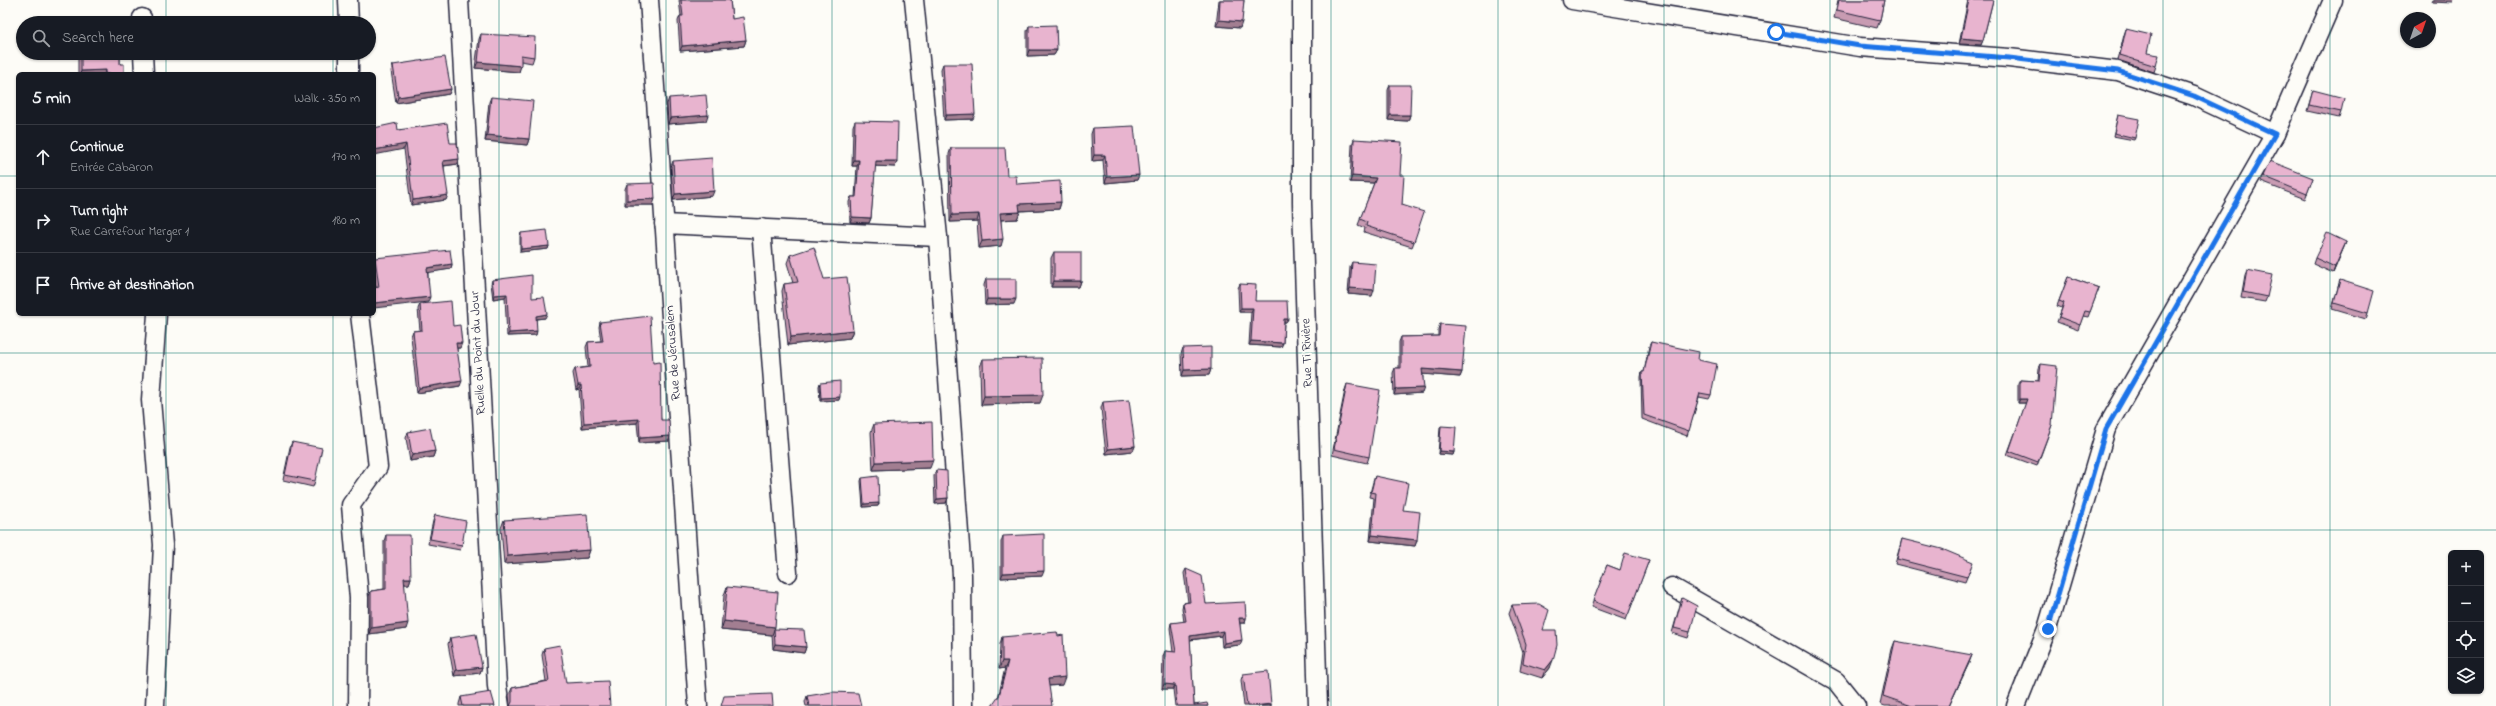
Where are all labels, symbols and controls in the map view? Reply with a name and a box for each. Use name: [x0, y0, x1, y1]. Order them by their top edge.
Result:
north arrow: [2400, 12, 2436, 48]
search box: [16, 16, 376, 60]
route start: [1767, 23, 1785, 41]
icon: search: [30, 27, 52, 49]
text: Search here: [62, 27, 134, 49]
text: 5 min: [32, 86, 71, 111]
text: Walk · 350 m: [294, 89, 360, 108]
text: Continue: [70, 136, 124, 158]
icon: ahead: [32, 146, 54, 168]
text: 170 m: [332, 147, 360, 166]
text: Entrée Cabaron: [70, 158, 153, 177]
text: Turn right: [70, 200, 128, 222]
icon: right: [32, 210, 54, 232]
text: 180 m: [332, 211, 360, 230]
text: Rue Carrefour Merger 1: [70, 222, 189, 241]
icon: arrive: [32, 274, 54, 296]
text: Arrive at destination: [70, 274, 194, 296]
street label: Ruelle du Point du Jour: [465, 290, 491, 415]
street label: Rue de Jérusalem: [660, 305, 686, 401]
street label: Rue Ti Rivière: [1296, 318, 1318, 388]
map controls: [2448, 550, 2484, 694]
button: +: [2448, 550, 2484, 586]
button: −: [2448, 586, 2484, 622]
route end: [2039, 620, 2057, 638]
button: locate: [2448, 622, 2484, 658]
button: layers: [2448, 658, 2484, 694]

